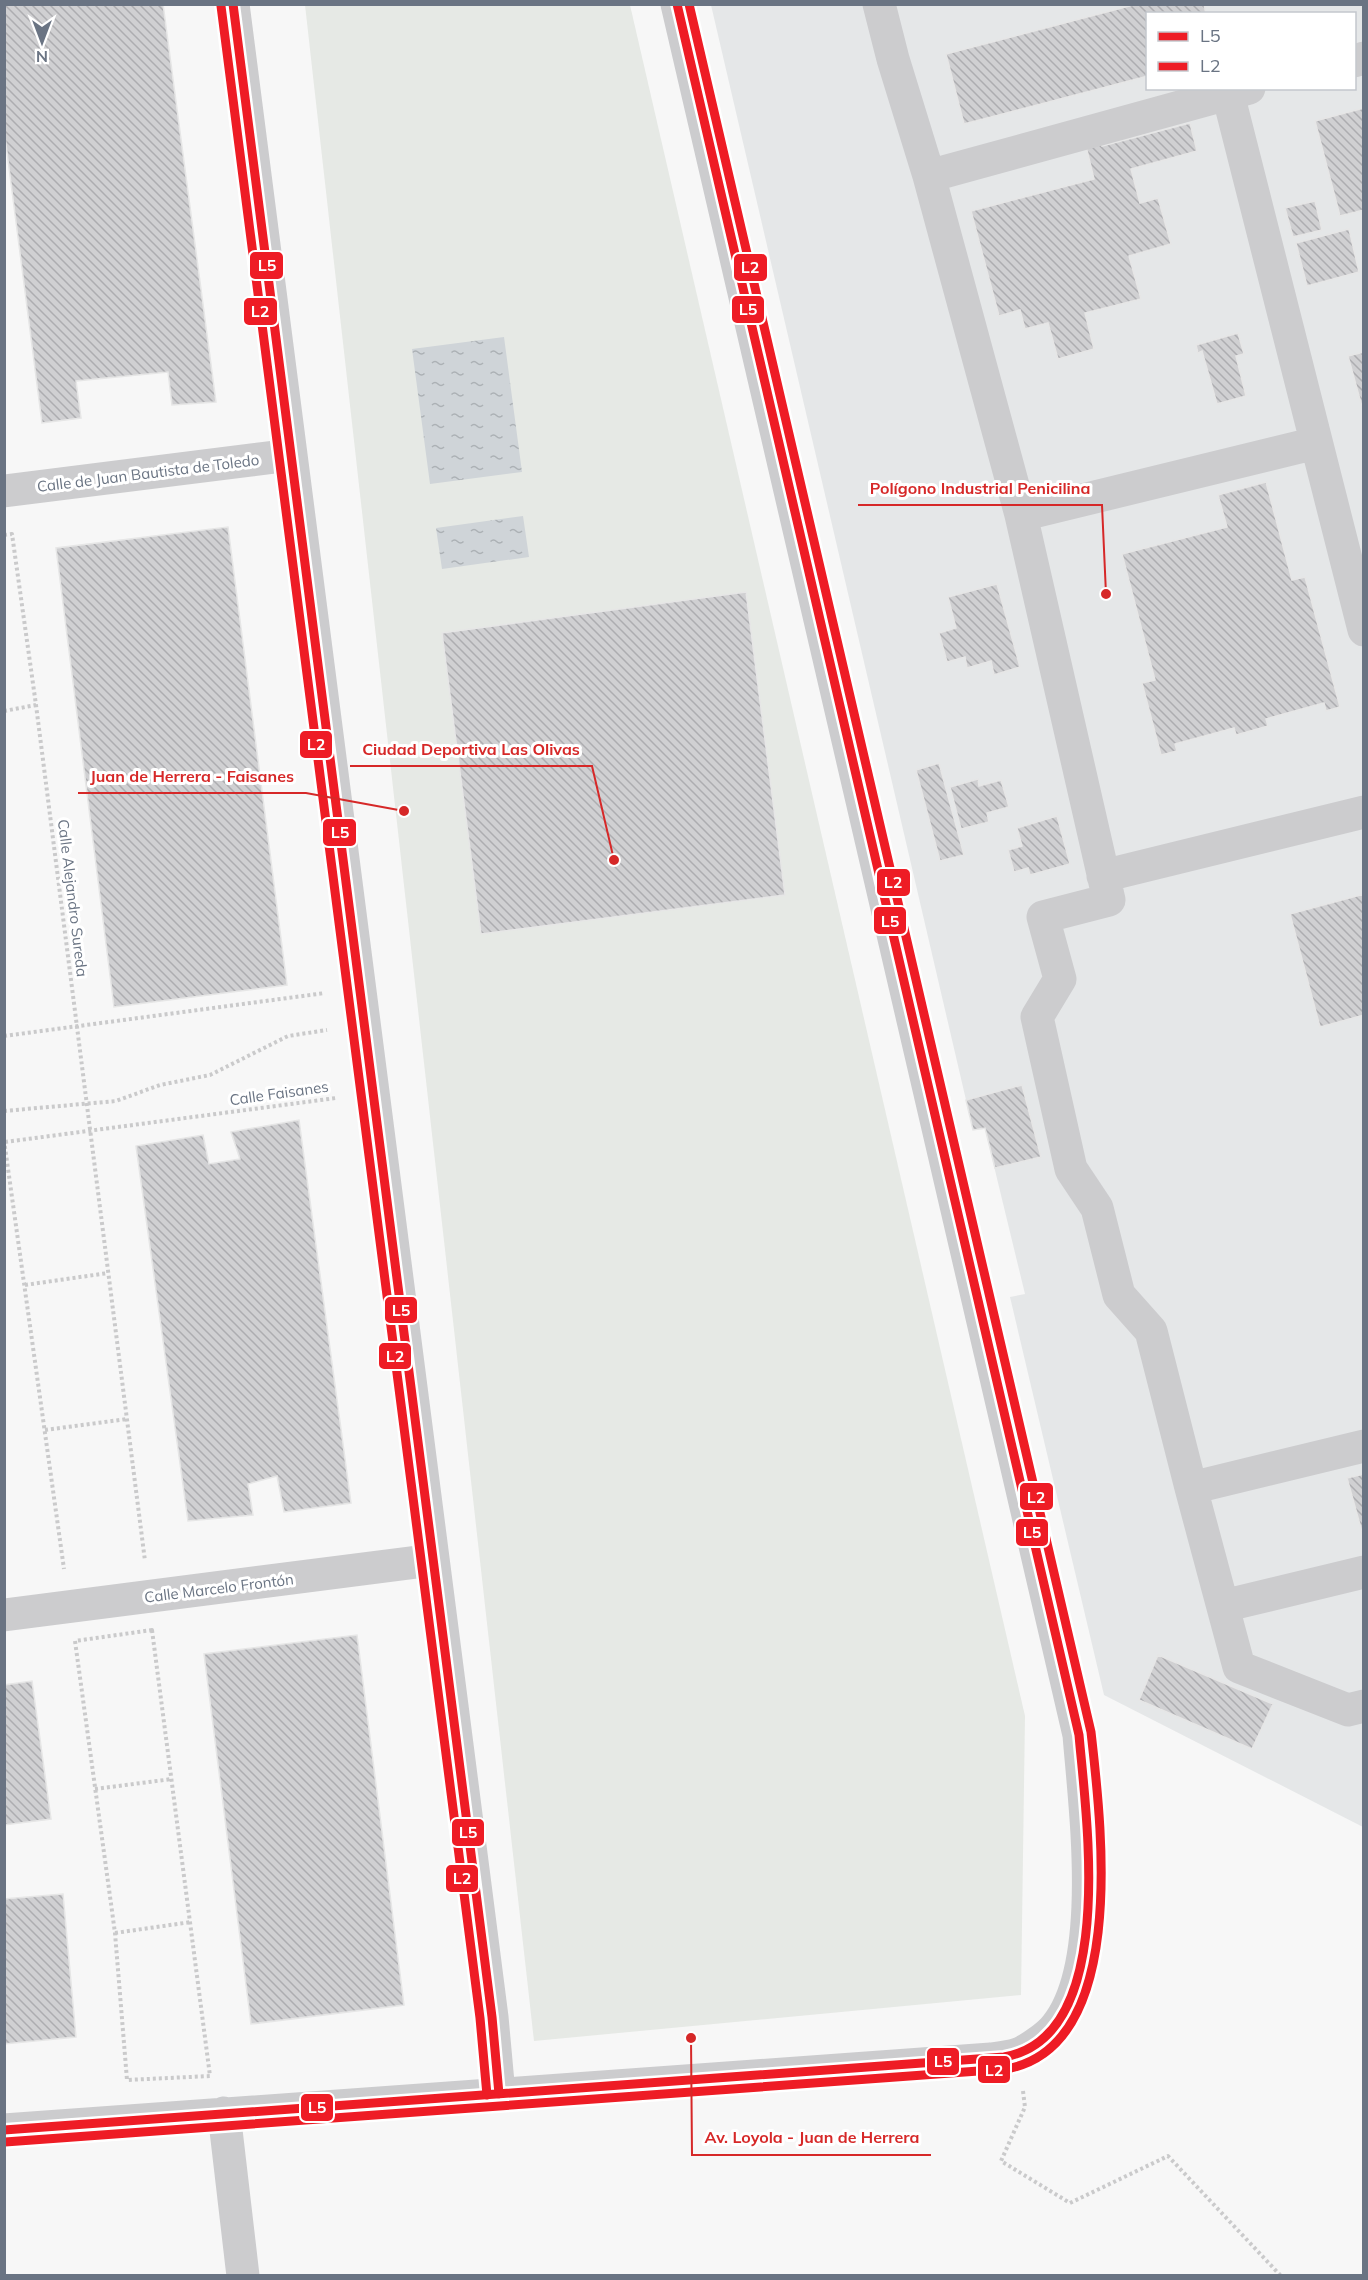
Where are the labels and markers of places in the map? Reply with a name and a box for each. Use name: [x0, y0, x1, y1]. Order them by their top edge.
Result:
callout: Polígono Industrial Penicilina: [858, 471, 1102, 505]
callout: Ciudad Deportiva Las Olivas: [350, 732, 592, 766]
callout: Juan de Herrera - Faisanes: [78, 759, 306, 793]
callout: Av. Loyola - Juan de Herrera: [692, 2121, 931, 2155]

